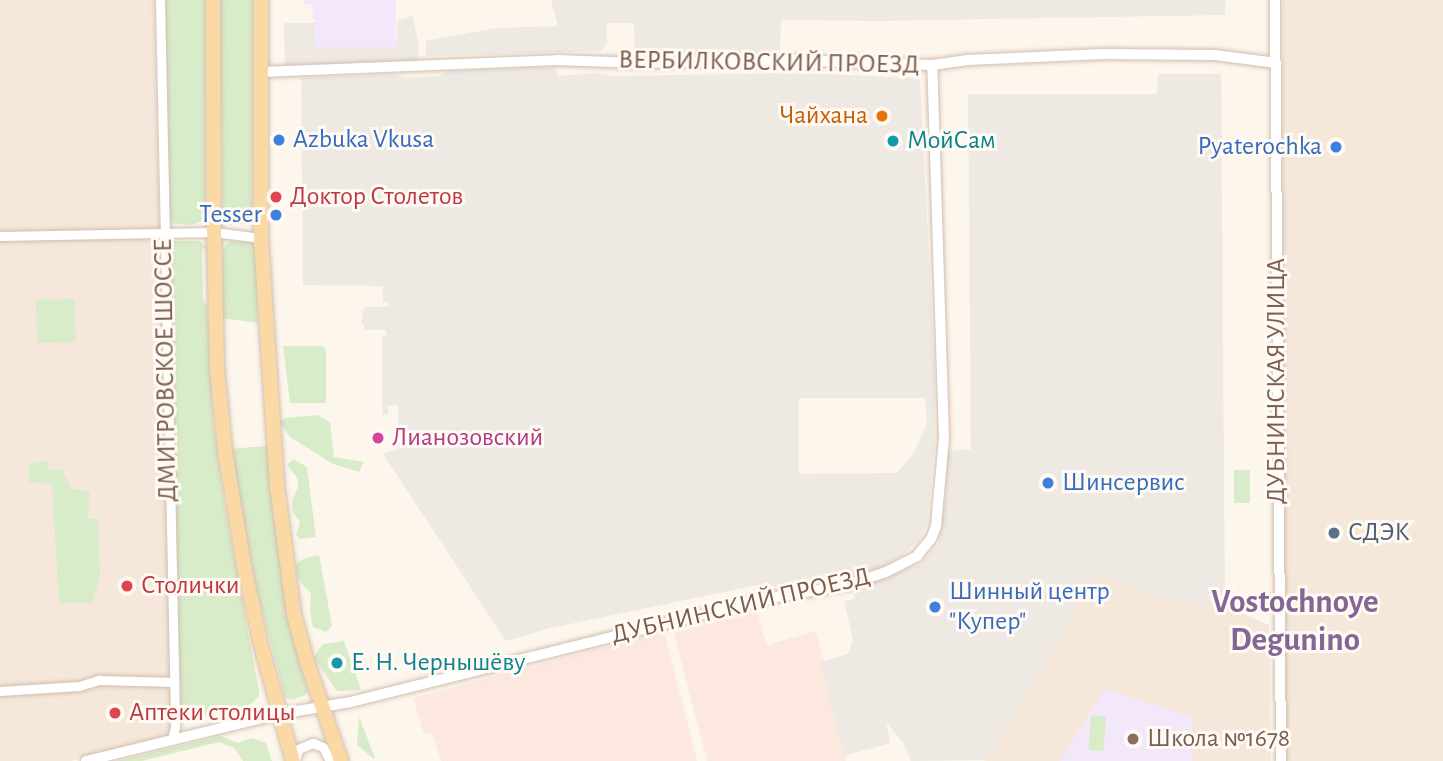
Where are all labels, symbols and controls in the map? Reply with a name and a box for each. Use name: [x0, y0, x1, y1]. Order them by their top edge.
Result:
street label: ВЕРБИЛКОВСКИЙ ПРОЕЗД: [618, 45, 920, 81]
place label: Чайхана: [779, 100, 868, 132]
marker: Чайхана: [874, 108, 890, 124]
place label: Azbuka Vkusa: [293, 124, 434, 156]
place label: МойСам: [907, 125, 996, 157]
place label: Pyaterochka: [1198, 131, 1322, 163]
marker: Azbuka Vkusa: [271, 132, 287, 148]
marker: МойСам: [885, 133, 901, 149]
marker: Pyaterochka: [1328, 139, 1344, 155]
place label: Доктор Столетов: [290, 181, 463, 213]
marker: Доктор Столетов: [268, 189, 284, 205]
place label: Tesser: [199, 199, 262, 231]
marker: Tesser: [268, 207, 284, 223]
street label: ДМИТРОВСКОЕ ШОССЕ: [148, 238, 184, 502]
street label: ДУБНИНСКАЯ УЛИЦА: [1261, 258, 1293, 504]
place label: Лианозовский: [392, 422, 543, 454]
marker: Лианозовский: [370, 430, 386, 446]
place label: Шинсервис: [1062, 467, 1185, 499]
marker: Шинсервис: [1040, 475, 1056, 491]
place label: СДЭК: [1348, 517, 1410, 549]
marker: СДЭК: [1326, 525, 1342, 541]
street label: ДУБНИНСКИЙ ПРОЕЗД: [609, 561, 873, 651]
place label: Столички: [141, 570, 240, 602]
place label: Шинный центр "Купер": [949, 576, 1110, 638]
marker: Столички: [119, 578, 135, 594]
district label: Vostochnoye Degunino: [1211, 583, 1379, 661]
marker: Шинный центр "Купер": [927, 599, 943, 615]
place label: Е. Н. Чернышёву: [351, 647, 525, 679]
marker: Е. Н. Чернышёву: [329, 655, 345, 671]
place label: Аптеки столицы: [129, 697, 295, 729]
marker: Аптеки столицы: [107, 705, 123, 721]
place label: Школа №1678: [1147, 723, 1290, 755]
marker: Школа №1678: [1125, 731, 1141, 747]

